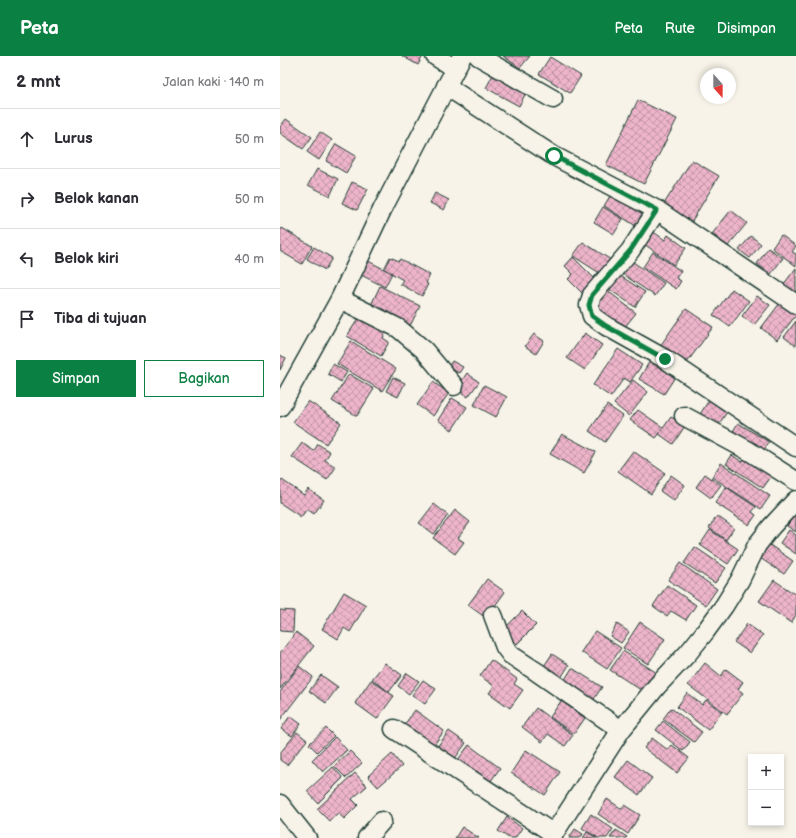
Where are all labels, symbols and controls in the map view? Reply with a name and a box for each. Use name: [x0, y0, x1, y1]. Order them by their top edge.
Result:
text: Peta: [20, 17, 59, 40]
text: Peta: [614, 20, 643, 37]
text: Rute: [665, 20, 695, 37]
text: Disimpan: [717, 20, 776, 37]
north arrow: [700, 68, 736, 104]
text: 2 mnt: [16, 72, 60, 92]
text: Jalan kaki · 140 m: [163, 74, 264, 90]
icon: ahead: [16, 128, 38, 150]
text: Lurus: [54, 129, 93, 148]
text: 50 m: [235, 131, 264, 147]
route start: [545, 147, 563, 165]
icon: right: [16, 188, 38, 210]
text: Belok kanan: [54, 189, 139, 208]
text: 50 m: [235, 191, 264, 207]
icon: left: [16, 248, 38, 270]
text: Belok kiri: [54, 249, 119, 268]
text: 40 m: [234, 251, 264, 267]
icon: arrive: [16, 308, 38, 330]
text: Tiba di tujuan: [54, 309, 147, 328]
route end: [656, 350, 674, 368]
button: Simpan: [16, 360, 136, 397]
button: Bagikan: [144, 360, 264, 397]
map controls: [748, 754, 784, 826]
button: +: [748, 754, 784, 790]
button: −: [748, 790, 784, 826]

